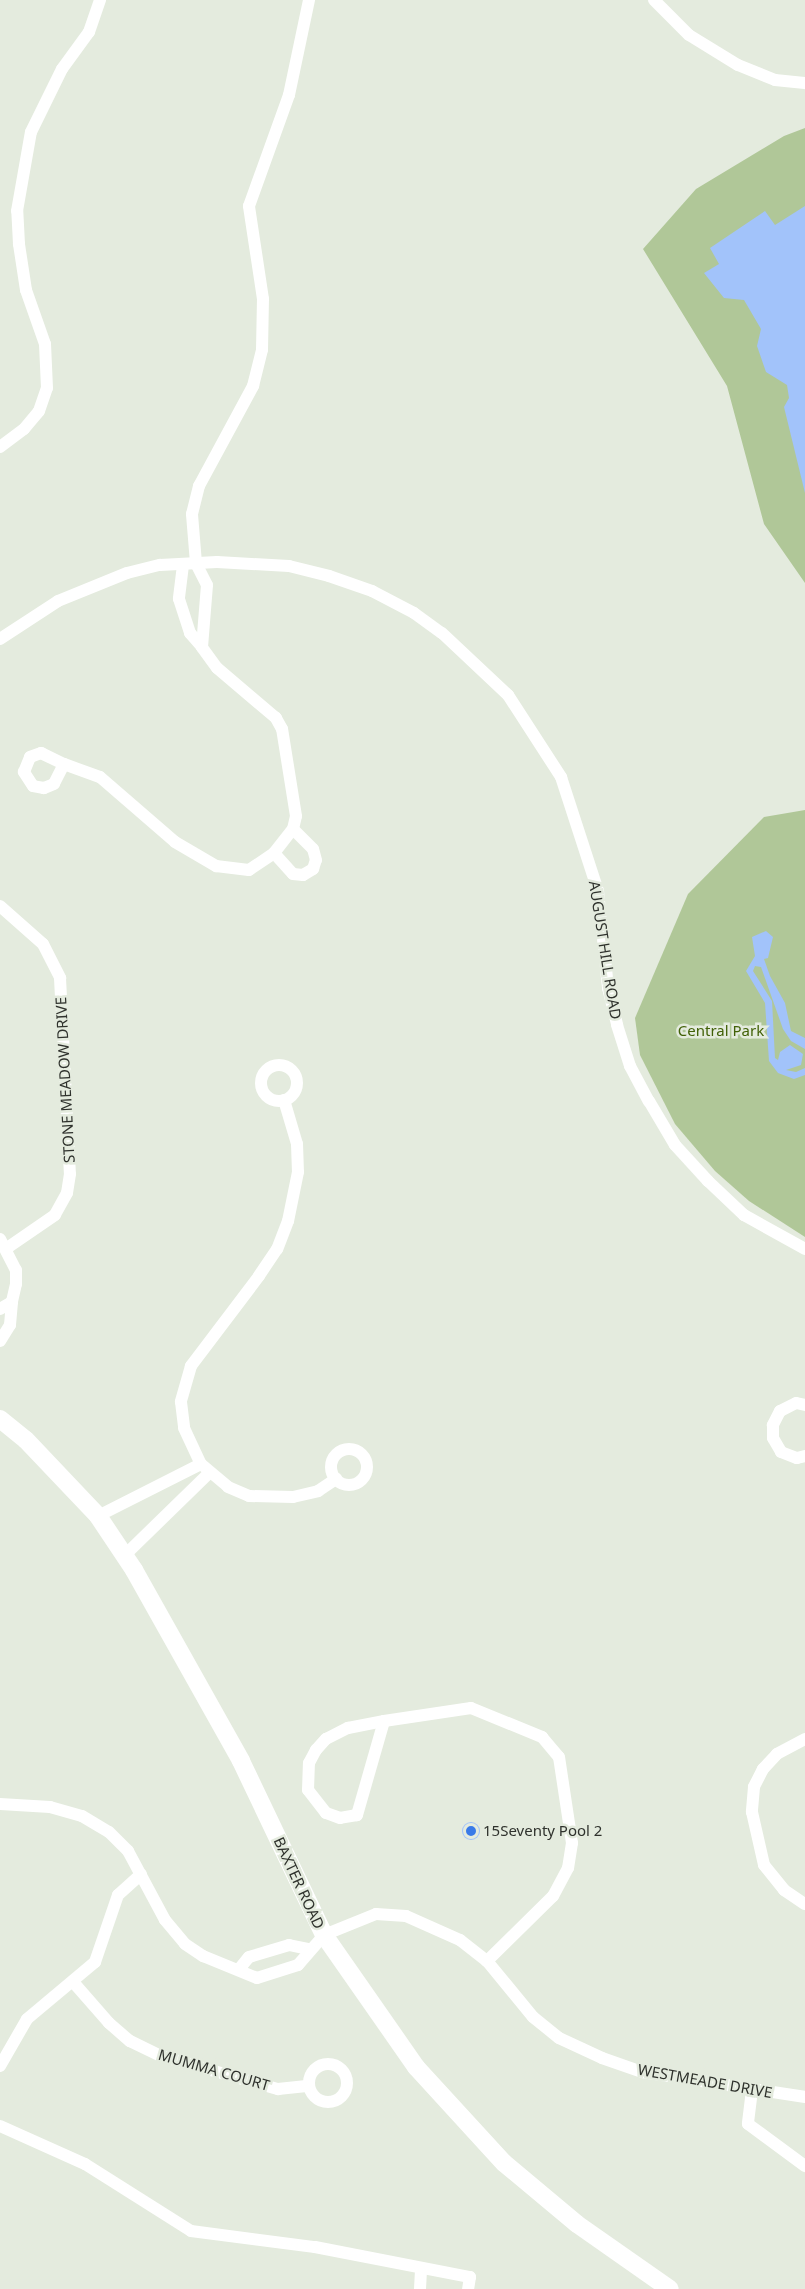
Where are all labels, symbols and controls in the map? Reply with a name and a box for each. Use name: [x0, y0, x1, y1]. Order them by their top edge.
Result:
street label: AUGUST HILL ROAD: [585, 879, 625, 1021]
street label: STONE MEADOW DRIVE: [52, 997, 78, 1163]
park label: Central Park: [678, 1022, 764, 1040]
place label: 15Seventy Pool 2: [483, 1822, 602, 1840]
marker: 15Seventy Pool 2: [464, 1824, 478, 1838]
street label: BAXTER ROAD: [270, 1834, 328, 1932]
street label: MUMMA COURT: [156, 2046, 272, 2094]
street label: WESTMEADE DRIVE: [636, 2060, 774, 2102]

